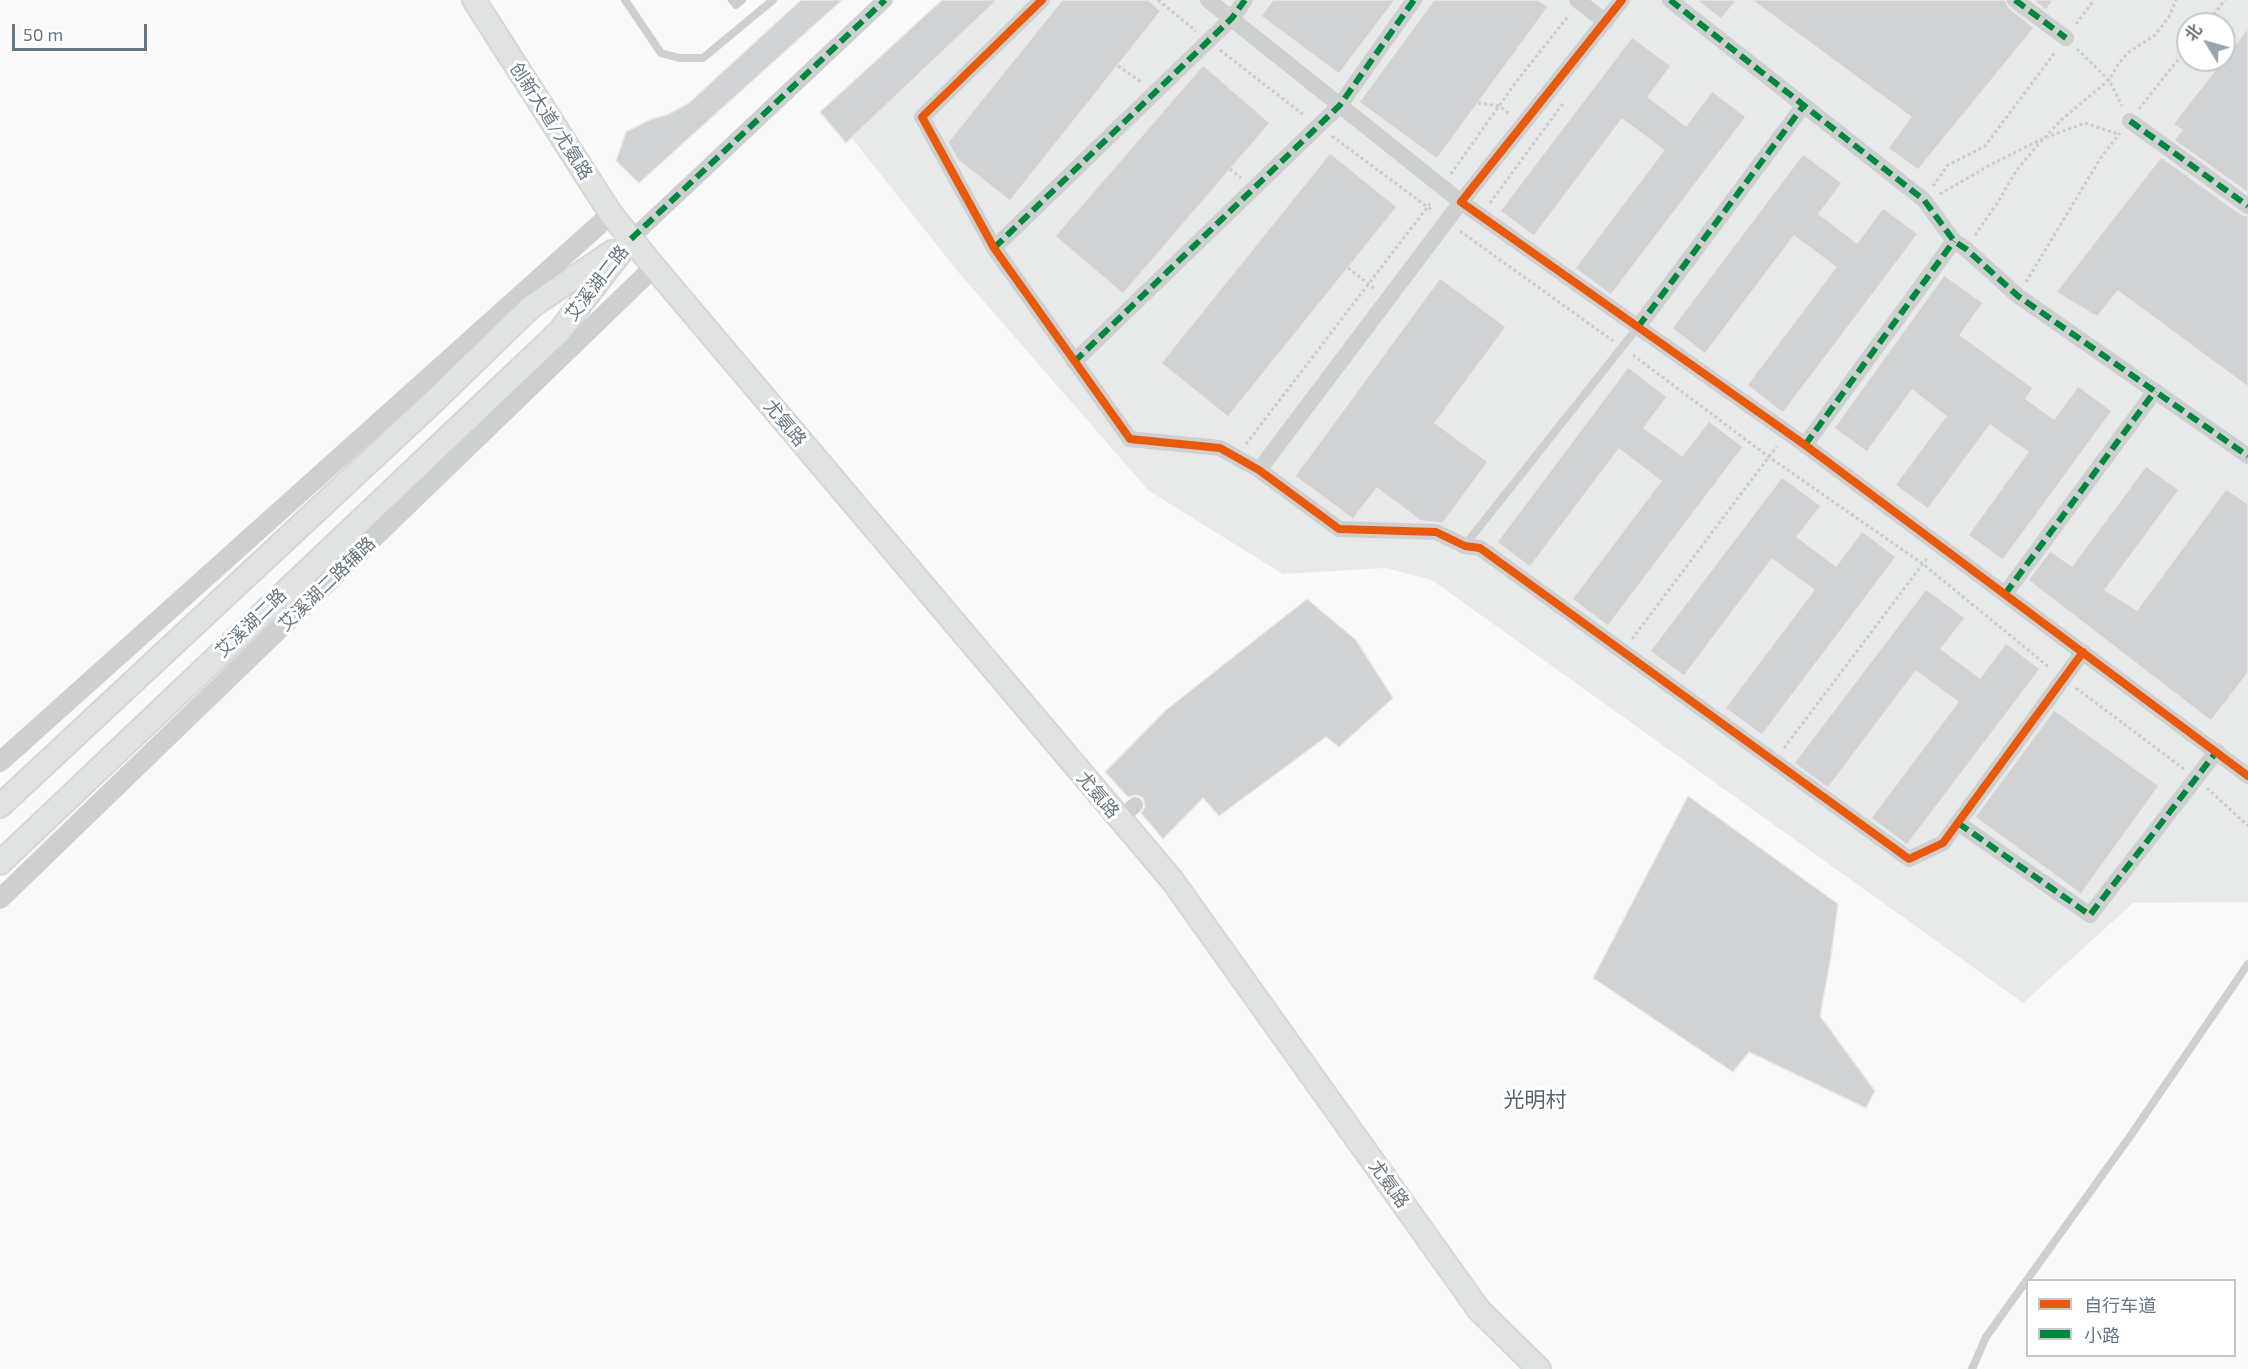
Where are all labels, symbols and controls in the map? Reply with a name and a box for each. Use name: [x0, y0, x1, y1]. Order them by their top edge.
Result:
scale bar: [15, 12, 150, 50]
north arrow: [2176, 12, 2236, 72]
text: 北: [2180, 20, 2205, 44]
text: 50 m: [23, 23, 63, 45]
street label: 创新大道/尤氨路: [505, 58, 597, 184]
street label: 艾溪湖二路: [561, 241, 633, 325]
street label: 尤氨路: [759, 395, 811, 451]
street label: 艾溪湖二路辅路: [274, 532, 380, 636]
street label: 艾溪湖二路: [211, 584, 291, 662]
street label: 尤氨路: [1072, 767, 1124, 823]
district label: 光明村: [1504, 1087, 1566, 1113]
street label: 尤氨路: [1364, 1156, 1414, 1212]
legend: [2026, 1279, 2236, 1357]
text: 自行车道: [2084, 1294, 2156, 1316]
text: 小路: [2084, 1324, 2120, 1346]

